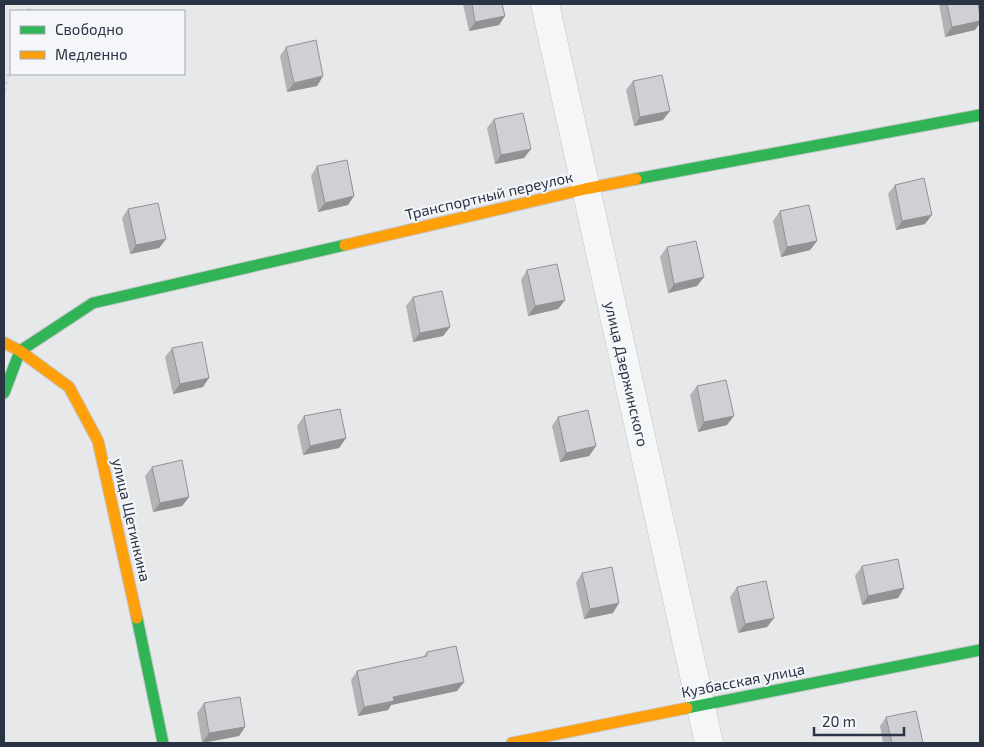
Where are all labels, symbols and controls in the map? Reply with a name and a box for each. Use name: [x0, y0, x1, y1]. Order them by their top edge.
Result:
legend: [10, 10, 185, 75]
text: Свободно: [55, 20, 124, 38]
text: Медленно: [55, 45, 128, 63]
street label: Транспортный переулок: [403, 167, 575, 224]
street label: улица Дзержинского: [601, 299, 652, 448]
street label: улица Щетинкина: [108, 456, 155, 583]
street label: Кузбасская улица: [680, 659, 806, 702]
scale bar: [814, 704, 904, 736]
text: 20 m: [822, 712, 856, 730]

